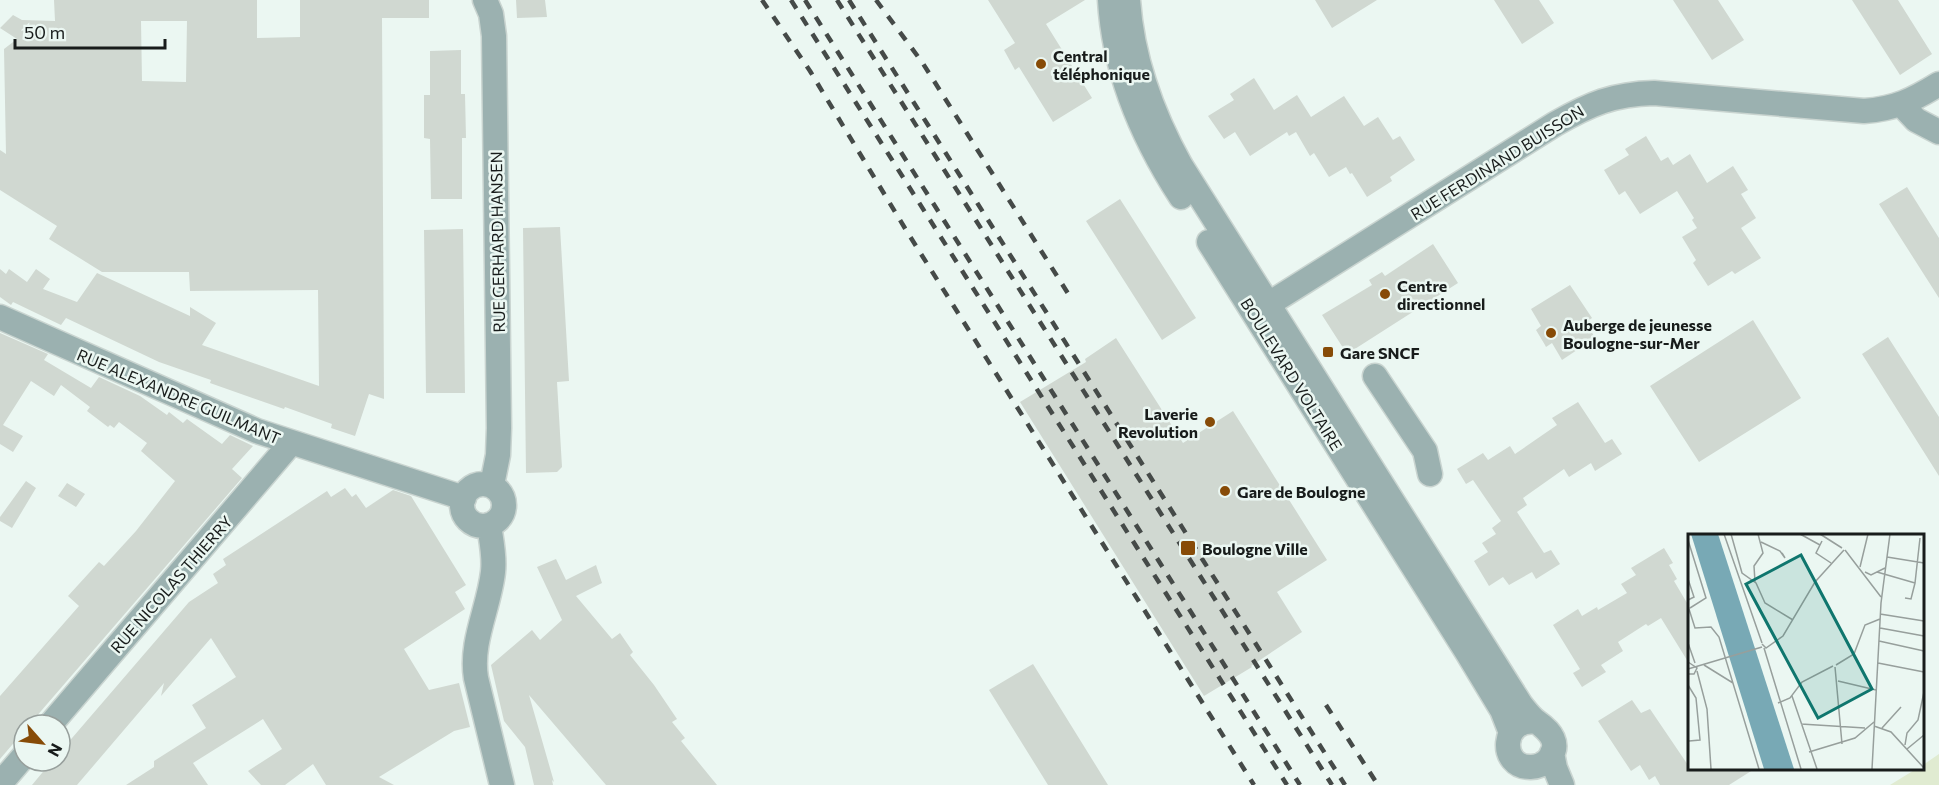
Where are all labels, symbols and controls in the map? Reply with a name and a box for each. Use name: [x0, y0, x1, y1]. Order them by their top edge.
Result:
scale bar: [15, 12, 165, 50]
text: 50 m: [24, 21, 65, 43]
place label: Central téléphonique: [1053, 46, 1150, 83]
marker: Central téléphonique: [1034, 57, 1048, 71]
street label: RUE FERDINAND BUISSON: [1407, 101, 1587, 223]
street label: RUE GERHARD HANSEN: [486, 151, 508, 333]
place label: Centre directionnel: [1397, 276, 1485, 313]
marker: Centre directionnel: [1378, 287, 1392, 301]
street label: BOULEVARD VOLTAIRE: [1237, 294, 1347, 454]
place label: Auberge de jeunesse Boulogne-sur-Mer: [1563, 315, 1712, 352]
marker: Auberge de jeunesse Boulogne-sur-Mer: [1544, 326, 1558, 340]
place label: Gare SNCF: [1340, 343, 1420, 362]
street label: RUE ALEXANDRE GUILMANT: [74, 344, 284, 448]
marker: Gare SNCF: [1321, 345, 1335, 359]
place label: Laverie Revolution: [1118, 404, 1198, 441]
marker: Laverie Revolution: [1203, 415, 1217, 429]
place label: Gare de Boulogne: [1237, 482, 1365, 501]
marker: Gare de Boulogne: [1218, 484, 1232, 498]
street label: RUE NICOLAS THIERRY: [106, 511, 236, 656]
inset map: [1688, 534, 1924, 770]
marker: Boulogne Ville: [1179, 539, 1197, 557]
place label: Boulogne Ville: [1202, 539, 1308, 558]
north arrow: [12, 713, 72, 773]
text: N: [44, 741, 67, 760]

